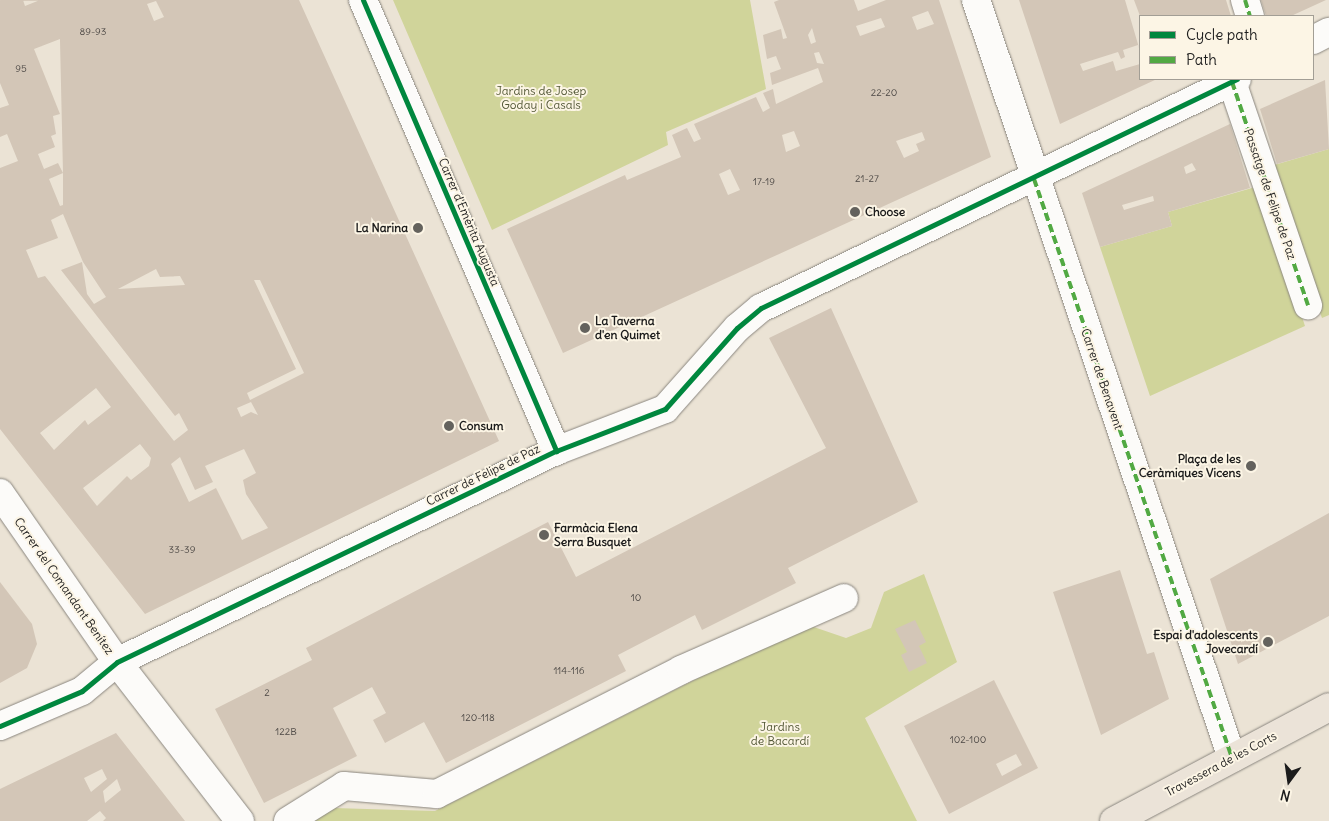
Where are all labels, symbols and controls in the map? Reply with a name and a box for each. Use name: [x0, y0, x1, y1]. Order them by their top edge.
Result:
legend: [1139, 15, 1314, 80]
text: Cycle path: [1186, 25, 1258, 44]
house number: 89-93: [79, 26, 107, 38]
text: Path: [1186, 50, 1217, 69]
house number: 95: [15, 63, 27, 75]
park label: Jardins de Josep Goday i Casals: [496, 84, 586, 112]
house number: 22-20: [871, 87, 897, 99]
street label: Passatge de Felipe de Paz: [1241, 126, 1299, 262]
street label: Carrer d'Emèrita Augusta: [435, 156, 503, 288]
house number: 21-27: [855, 173, 879, 185]
house number: 17-19: [753, 176, 775, 188]
place label: Choose: [865, 205, 905, 219]
marker: Choose: [849, 206, 861, 218]
place label: La Narina: [355, 221, 408, 235]
marker: La Narina: [412, 222, 424, 234]
place label: La Taverna d'en Quimet: [595, 314, 660, 342]
marker: La Taverna d'en Quimet: [579, 322, 591, 334]
street label: Carrer de Benavent: [1078, 327, 1126, 431]
place label: Consum: [459, 419, 503, 433]
marker: Consum: [443, 420, 455, 432]
street label: Carrer de Felipe de Paz: [424, 441, 542, 509]
place label: Plaça de les Ceràmiques Vicens: [1139, 452, 1241, 480]
marker: Plaça de les Ceràmiques Vicens: [1245, 460, 1257, 472]
street label: Carrer del Comandant Benítez: [11, 515, 117, 657]
place label: Farmàcia Elena Serra Busquet: [554, 521, 638, 549]
marker: Farmàcia Elena Serra Busquet: [538, 529, 550, 541]
house number: 33-39: [169, 544, 195, 556]
house number: 10: [631, 592, 641, 604]
place label: Espai d'adolescents Jovecardí: [1153, 628, 1258, 656]
marker: Espai d'adolescents Jovecardí: [1262, 636, 1274, 648]
house number: 114-116: [553, 665, 585, 677]
house number: 2: [264, 687, 270, 699]
house number: 120-118: [461, 712, 495, 724]
park label: Jardins de Bacardí: [751, 720, 809, 748]
house number: 122B: [275, 726, 297, 738]
street label: Travessera de les Corts: [1163, 729, 1279, 799]
house number: 102-100: [950, 734, 986, 746]
north arrow: [1264, 756, 1314, 806]
text: N: [1278, 786, 1292, 805]

